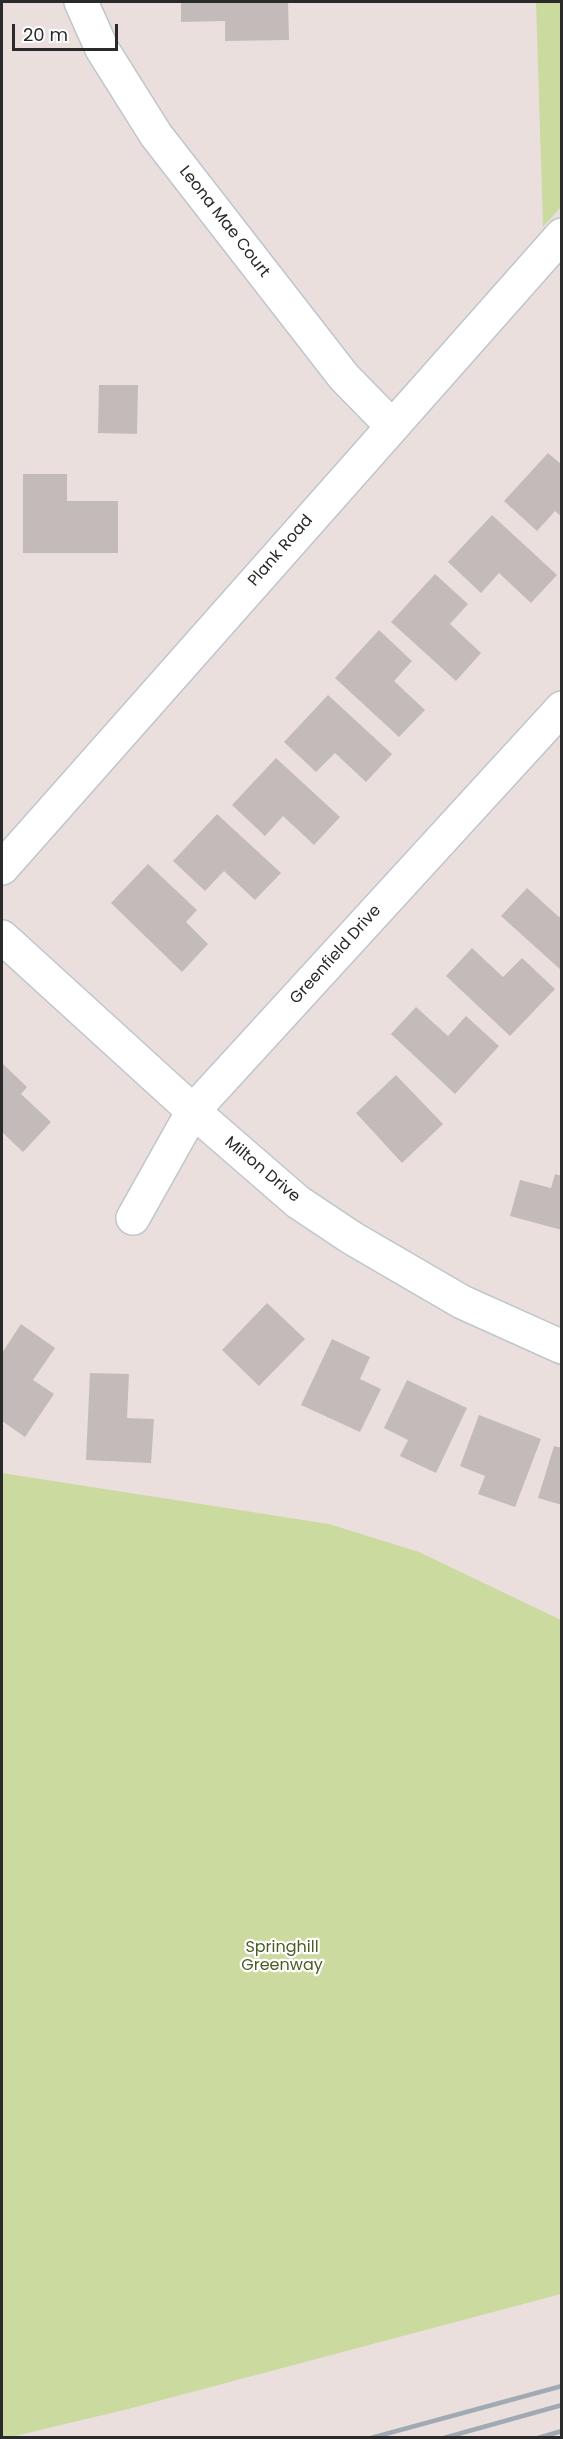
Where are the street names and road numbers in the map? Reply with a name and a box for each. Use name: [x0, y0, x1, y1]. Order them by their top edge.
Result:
street label: Leona Mae Court: [175, 163, 273, 281]
street label: Plank Road: [245, 511, 317, 591]
street label: Greenfield Drive: [286, 901, 386, 1009]
street label: Milton Drive: [220, 1133, 304, 1207]

